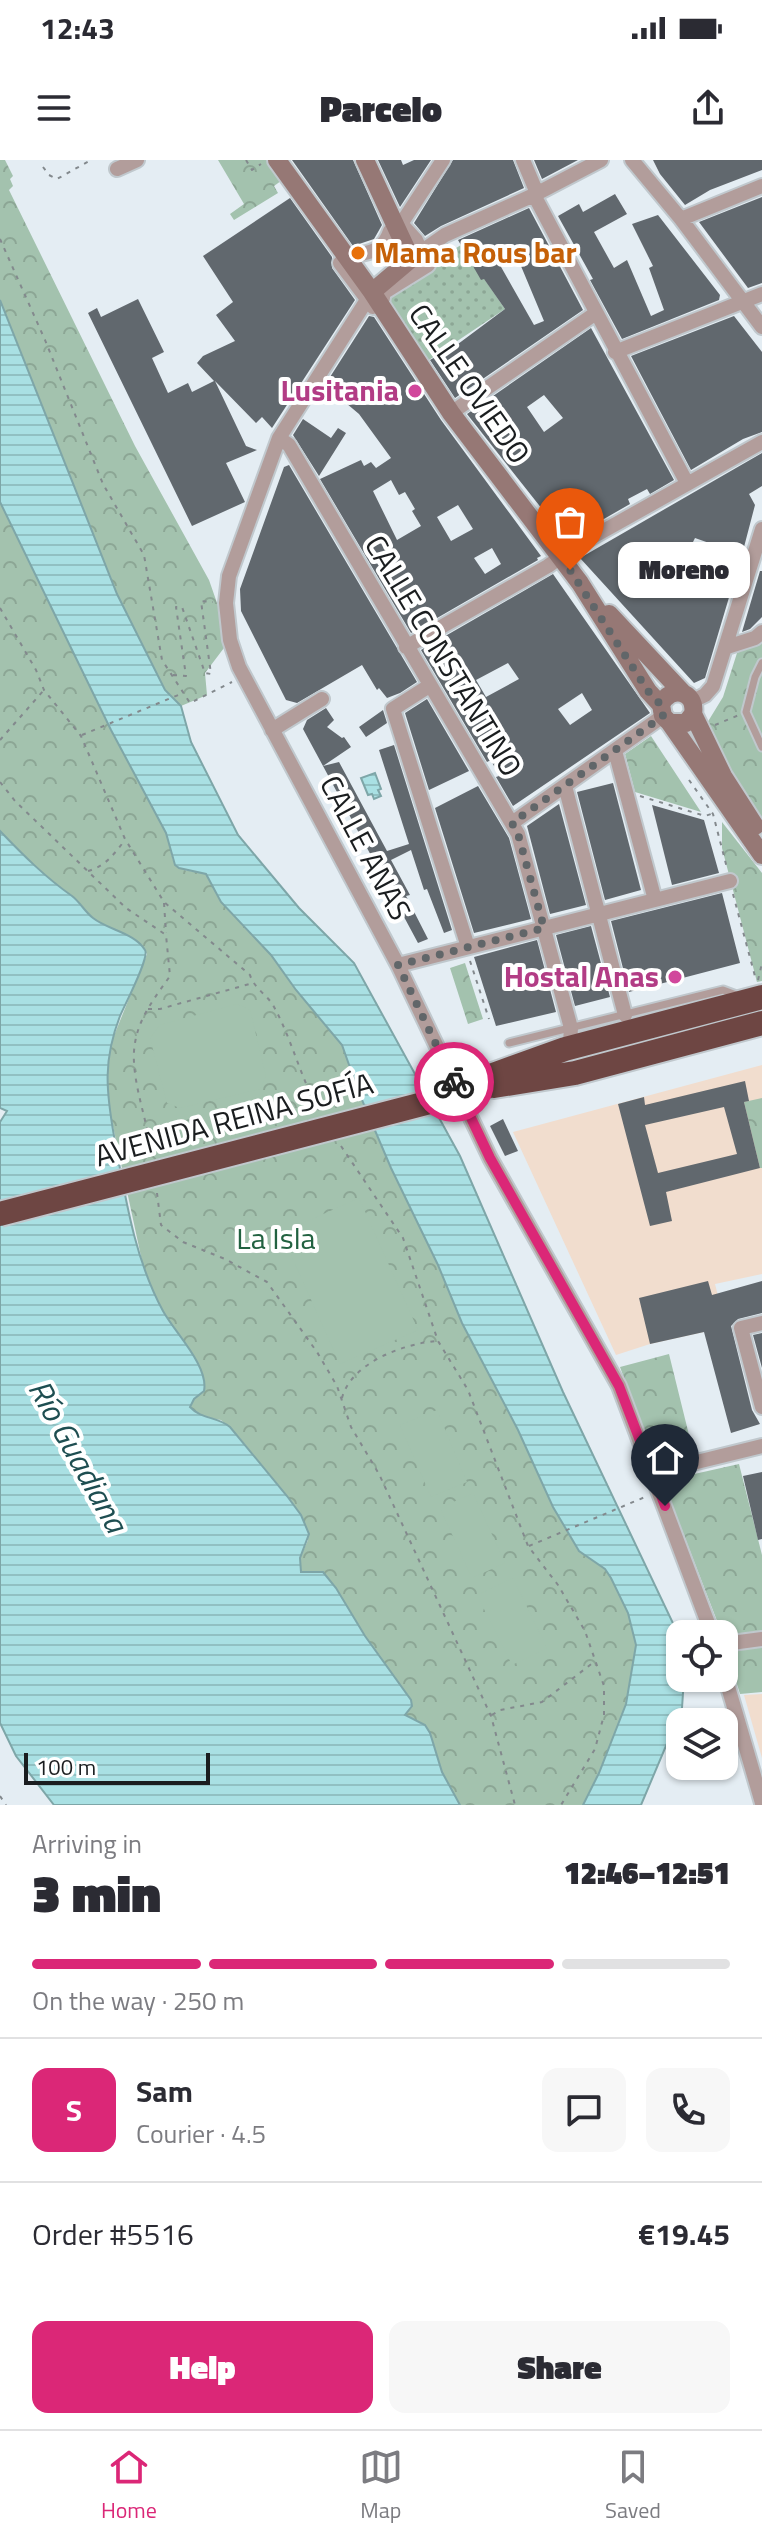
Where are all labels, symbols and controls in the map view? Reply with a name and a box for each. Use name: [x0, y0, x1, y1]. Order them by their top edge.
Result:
text: 12:43: [40, 5, 115, 51]
text: Parcelo: [320, 81, 442, 136]
icon: menu: [32, 86, 76, 130]
icon: share: [686, 86, 730, 130]
place label: Mama Rous bar: [374, 229, 577, 275]
marker: Mama Rous bar: [349, 244, 367, 262]
street label: CALLE OVIEDO: [398, 294, 542, 473]
place label: Lusitania: [280, 367, 399, 413]
marker: Lusitania: [406, 382, 424, 400]
pin: [536, 488, 604, 570]
icon: bag: [548, 500, 592, 544]
street label: CALLE CONSTANTINO: [354, 526, 534, 785]
callout: Moreno: [618, 542, 750, 598]
text: Moreno: [639, 550, 729, 589]
street label: CALLE ANAS: [308, 767, 423, 928]
place label: Hostal Anas: [504, 953, 659, 999]
marker: Hostal Anas: [666, 968, 684, 986]
courier: [414, 1042, 494, 1122]
street label: AVENIDA REINA SOFÍA: [89, 1060, 378, 1178]
icon: bike: [432, 1060, 476, 1104]
park label: La Isla: [236, 1215, 316, 1261]
water label: Río Guadiana: [17, 1370, 142, 1542]
pin: [631, 1424, 699, 1506]
icon: home: [643, 1436, 687, 1480]
map controls: [666, 1620, 738, 1780]
button: locate: [666, 1620, 738, 1692]
button: layers: [666, 1708, 738, 1780]
scale bar: [24, 1749, 210, 1785]
text: 100 m: [36, 1750, 96, 1784]
text: Arriving in: [32, 1824, 142, 1863]
text: 12:46–12:51: [564, 1850, 730, 1896]
text: 3 min: [32, 1853, 161, 1932]
text: On the way · 250 m: [32, 1981, 244, 2020]
text: Sam: [136, 2068, 193, 2114]
button: chat: [542, 2068, 626, 2152]
button: phone: [646, 2068, 730, 2152]
text: S: [66, 2087, 82, 2133]
text: Courier · 4.5: [136, 2114, 266, 2153]
text: Order #5516: [32, 2211, 194, 2257]
text: €19.45: [638, 2211, 730, 2257]
button: Help: [32, 2321, 373, 2413]
button: Share: [389, 2321, 730, 2413]
tab: Home: [101, 2445, 157, 2527]
tab: Map: [359, 2445, 403, 2527]
tab: Saved: [605, 2445, 661, 2527]

